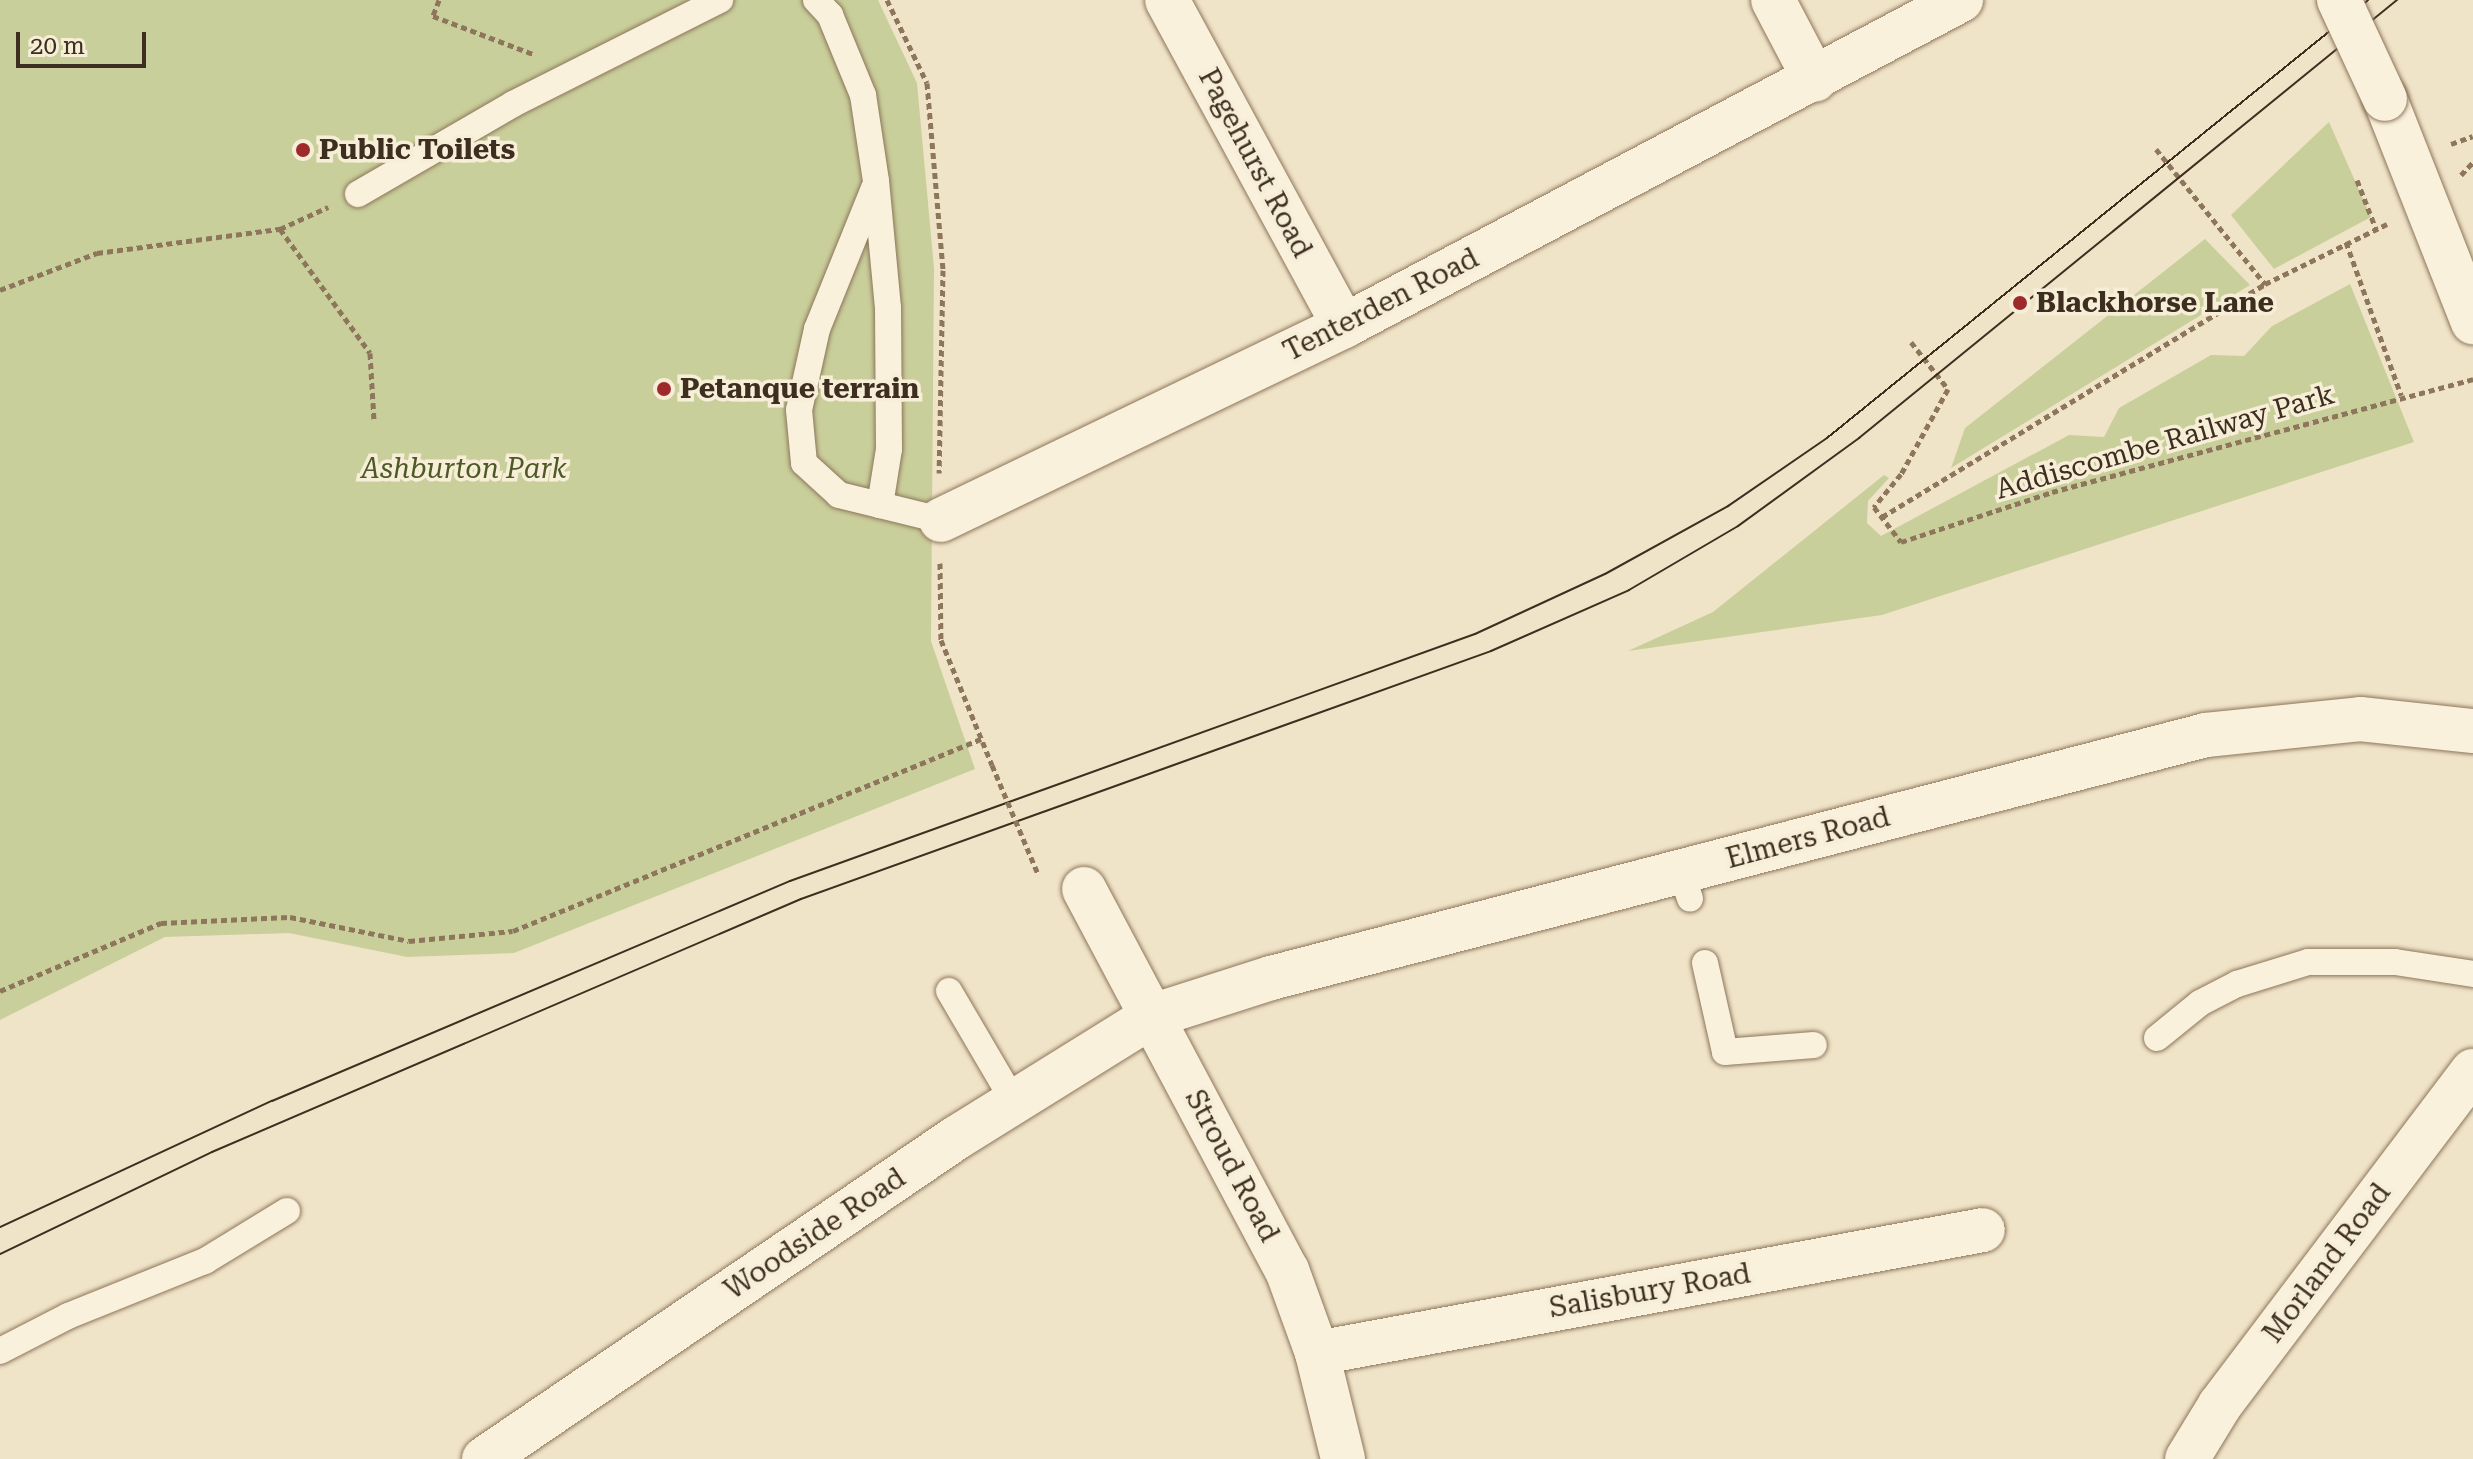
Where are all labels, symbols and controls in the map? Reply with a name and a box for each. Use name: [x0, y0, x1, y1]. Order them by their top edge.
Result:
scale bar: [20, 16, 150, 66]
text: 20 m: [30, 32, 85, 60]
street label: Pagehurst Road: [1191, 63, 1319, 263]
place label: Public Toilets: [319, 133, 515, 167]
marker: Public Toilets: [294, 141, 312, 159]
street label: Tenterden Road: [1278, 241, 1484, 369]
place label: Blackhorse Lane: [2036, 286, 2274, 320]
marker: Blackhorse Lane: [2011, 294, 2029, 312]
place label: Petanque terrain: [680, 372, 919, 406]
street label: Addiscombe Railway Park: [1992, 378, 2338, 506]
marker: Petanque terrain: [655, 380, 673, 398]
park label: Ashburton Park: [361, 452, 567, 486]
street label: Elmers Road: [1722, 800, 1894, 876]
street label: Stroud Road: [1178, 1084, 1286, 1248]
street label: Woodside Road: [718, 1161, 912, 1307]
street label: Morland Road: [2256, 1177, 2398, 1349]
street label: Salisbury Road: [1547, 1257, 1753, 1325]

